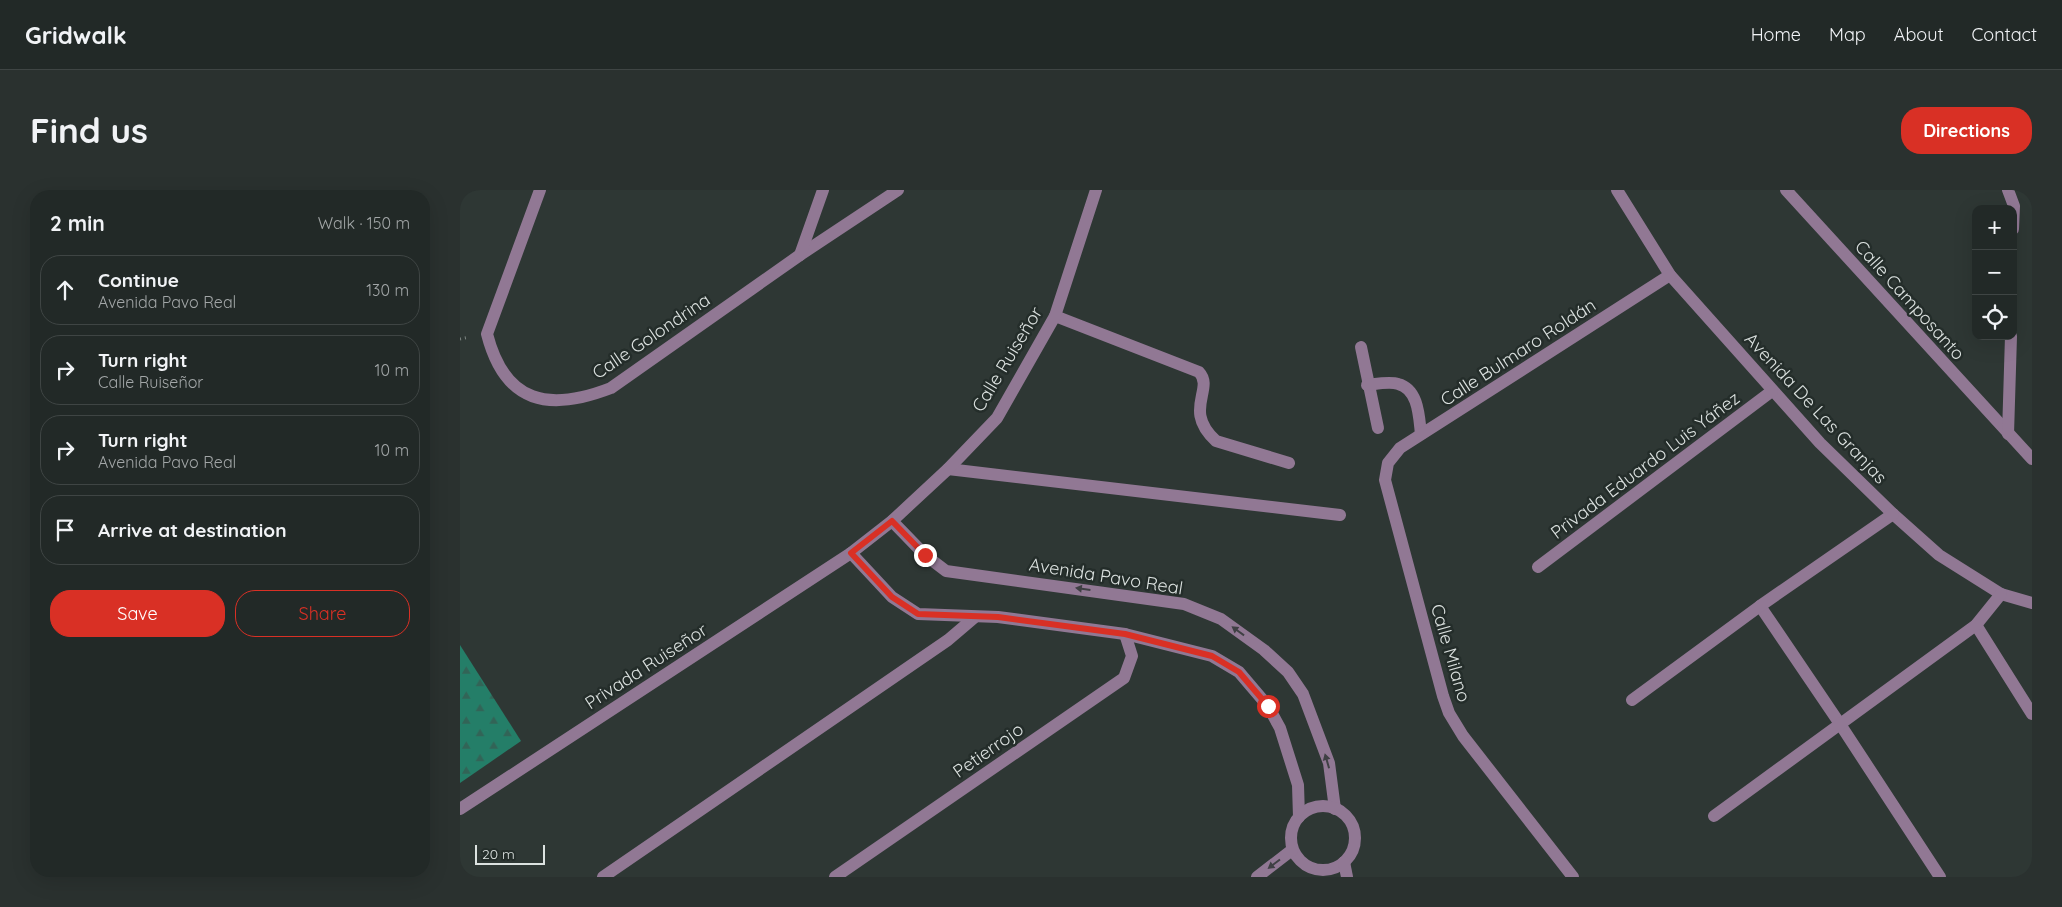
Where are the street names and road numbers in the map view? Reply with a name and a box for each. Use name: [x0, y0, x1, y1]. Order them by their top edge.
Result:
street label: Calle Camposanto: [1850, 235, 1970, 365]
street label: Calle Golondrina: [588, 288, 714, 384]
street label: Calle Bulmaro Roldán: [1436, 293, 1600, 411]
street label: Calle Ruiseñor: [967, 302, 1047, 416]
street label: Avenida De Las Granjas: [1740, 328, 1892, 488]
street label: Privada Eduardo Luis Yáñez: [1546, 386, 1744, 544]
street label: Avenida Pavo Real: [1027, 552, 1185, 600]
street label: Calle Milano: [1426, 601, 1476, 705]
street label: Privada Ruiseñor: [580, 618, 712, 714]
street label: Petierrojo: [948, 717, 1028, 783]

